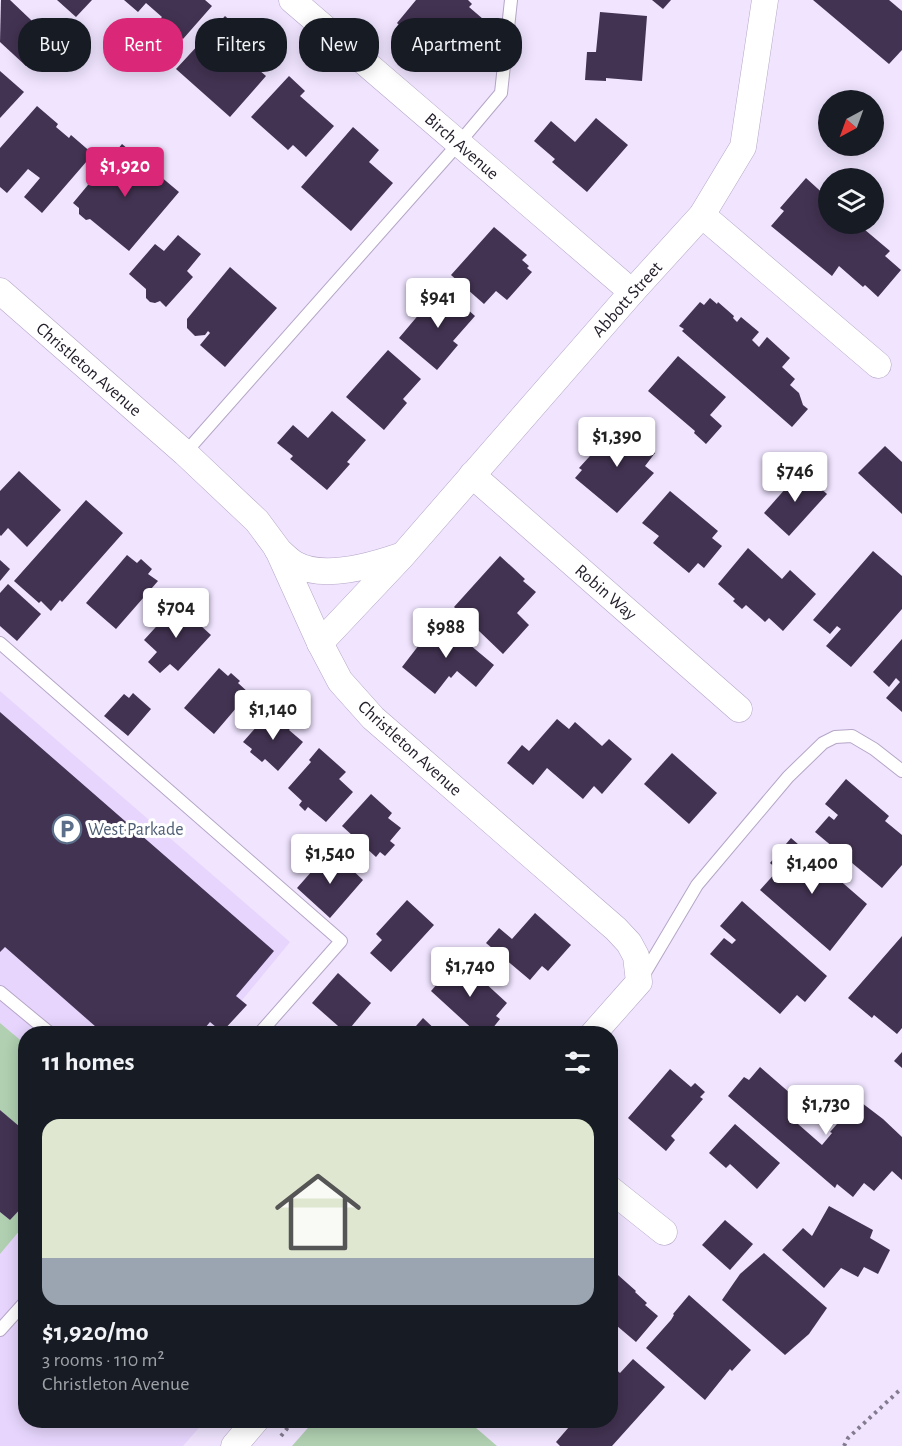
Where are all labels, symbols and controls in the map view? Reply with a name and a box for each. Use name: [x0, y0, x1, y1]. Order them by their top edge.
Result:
chip: Buy: [18, 18, 91, 72]
chip: Rent: [103, 18, 183, 72]
chip: Filters: [195, 18, 287, 72]
chip: New: [299, 18, 379, 72]
chip: Apartment: [391, 18, 522, 72]
north arrow: [818, 90, 884, 156]
map controls: [818, 90, 884, 234]
street label: Birch Avenue: [421, 110, 502, 184]
pin: $1,920: [76, 147, 174, 198]
text: $1,920: [100, 156, 150, 176]
button: layers: [818, 168, 884, 234]
street label: Abbott Street: [589, 258, 666, 341]
pin: $941: [402, 278, 474, 329]
text: $941: [420, 287, 456, 307]
street label: Christleton Avenue: [32, 319, 144, 420]
pin: $1,390: [568, 417, 666, 468]
text: $1,390: [592, 426, 642, 446]
pin: $746: [759, 452, 831, 503]
text: $746: [776, 461, 814, 481]
street label: Robin Way: [571, 561, 640, 624]
pin: $704: [140, 588, 212, 639]
text: $704: [157, 597, 195, 617]
pin: $988: [410, 608, 482, 659]
text: $988: [427, 617, 465, 637]
pin: $1,140: [224, 690, 322, 741]
street label: Christleton Avenue: [354, 698, 465, 800]
text: $1,140: [249, 699, 297, 719]
parking icon: West Parkade: [51, 813, 83, 845]
place label: West Parkade: [88, 821, 184, 839]
pin: $1,540: [281, 834, 379, 885]
text: $1,540: [305, 843, 355, 863]
pin: $1,400: [763, 844, 861, 895]
text: $1,400: [786, 853, 838, 873]
pin: $1,740: [421, 947, 519, 998]
text: $1,740: [445, 956, 495, 976]
icon: filters: [561, 1046, 594, 1079]
text: 11 homes: [42, 1049, 134, 1075]
pin: $1,730: [777, 1085, 875, 1136]
text: $1,730: [802, 1094, 850, 1114]
icon: home: [264, 1158, 372, 1266]
text: $1,920/mo: [42, 1319, 149, 1345]
text: 3 rooms · 110 m²: [42, 1350, 165, 1370]
text: Christleton Avenue: [42, 1374, 189, 1394]

